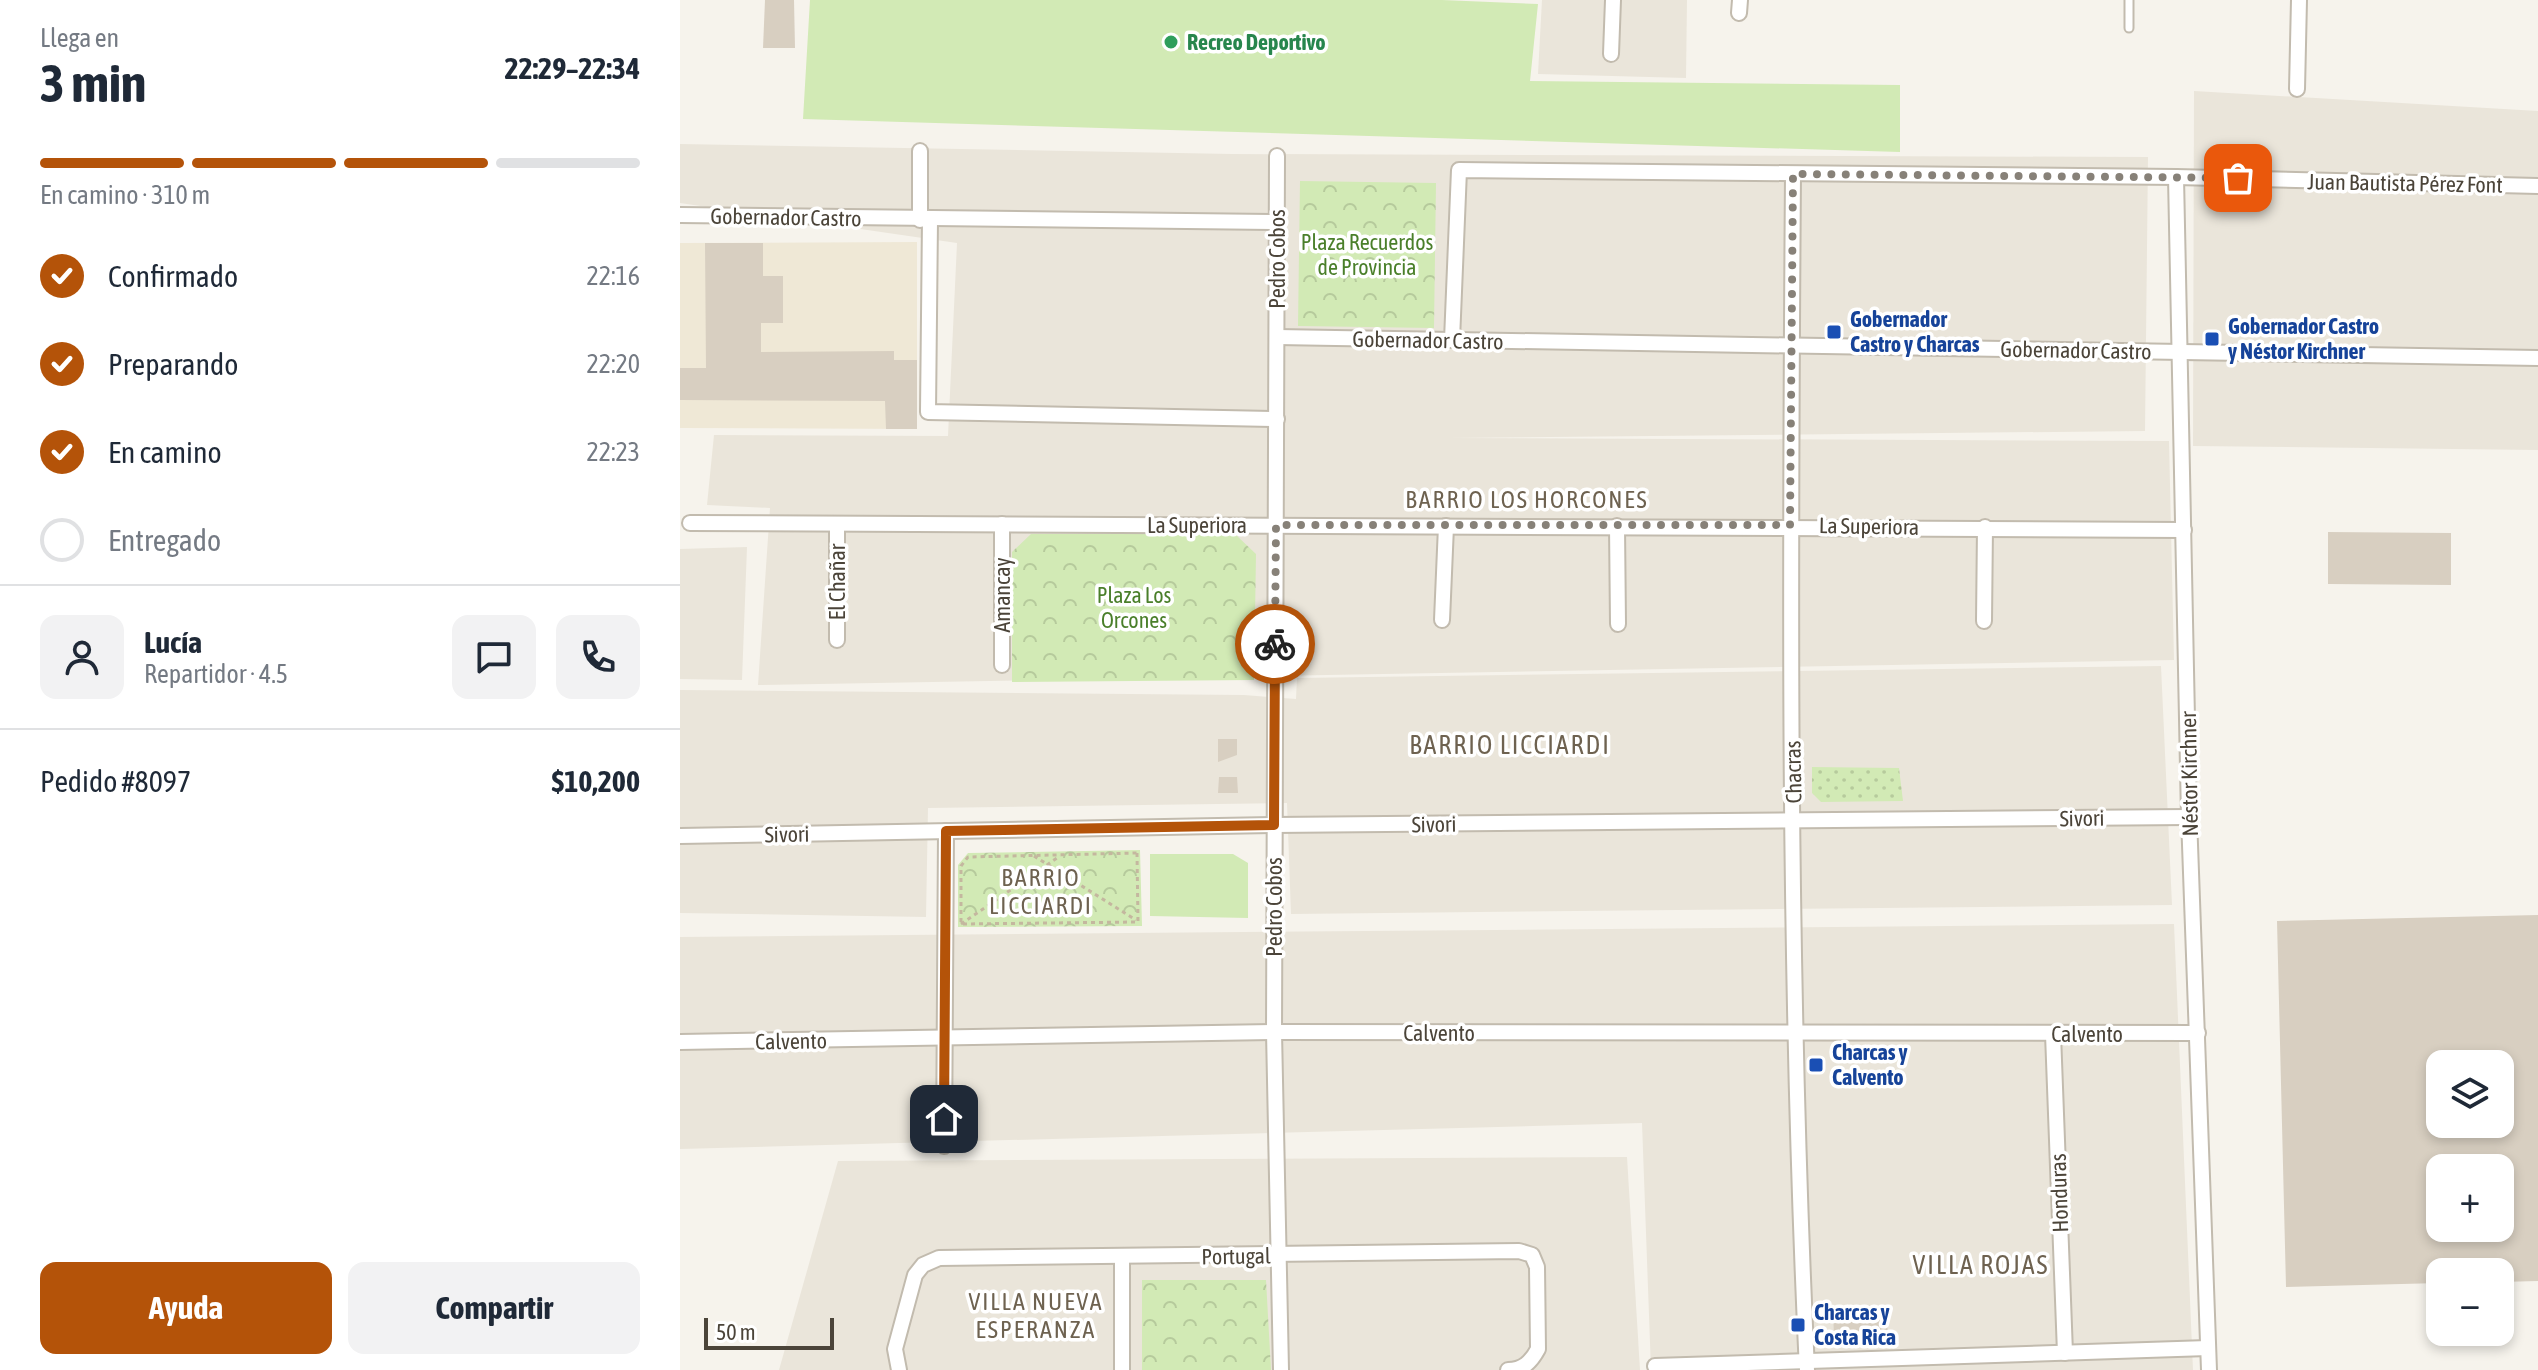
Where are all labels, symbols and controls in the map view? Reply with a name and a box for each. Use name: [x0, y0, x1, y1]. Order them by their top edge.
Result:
text: Llega en: [40, 23, 119, 53]
place label: Recreo Deportivo: [1187, 29, 1326, 55]
marker: Recreo Deportivo: [1162, 33, 1180, 51]
text: 22:29–22:34: [505, 51, 640, 85]
text: 3 min: [40, 53, 146, 113]
pin: [2204, 144, 2272, 212]
icon: bag: [2216, 156, 2260, 200]
street label: Juan Bautista Pérez Font: [2307, 168, 2503, 198]
text: En camino · 310 m: [40, 180, 210, 210]
street label: Gobernador Castro: [710, 203, 862, 231]
street label: Pedro Cobos: [1264, 209, 1290, 309]
park label: Plaza Recuerdos de Provincia: [1301, 229, 1434, 280]
icon: check: [40, 254, 84, 298]
text: Confirmado: [108, 259, 238, 293]
text: 22:16: [586, 261, 640, 291]
place label: Gobernador Castro y Charcas: [1850, 306, 1980, 357]
place label: Gobernador Castro y Néstor Kirchner: [2228, 313, 2379, 364]
marker: Gobernador Castro y Charcas: [1825, 323, 1843, 341]
street label: Gobernador Castro: [1352, 326, 1504, 354]
marker: Gobernador Castro y Néstor Kirchner: [2203, 330, 2221, 348]
street label: Gobernador Castro: [2000, 336, 2152, 364]
icon: check: [40, 342, 84, 386]
text: Preparando: [108, 347, 238, 381]
text: 22:20: [586, 349, 640, 379]
icon: check: [40, 430, 84, 474]
text: En camino: [108, 435, 222, 469]
text: 22:23: [586, 437, 640, 467]
district label: BARRIO LOS HORCONES: [1405, 486, 1649, 513]
street label: La Superiora: [1147, 512, 1247, 538]
street label: La Superiora: [1819, 512, 1919, 540]
text: Entregado: [108, 523, 221, 557]
street label: El Chañar: [824, 543, 850, 620]
street label: Amancay: [989, 558, 1015, 632]
park label: Plaza Los Orcones: [1097, 582, 1172, 633]
courier: [1235, 604, 1315, 684]
button: person: [40, 615, 124, 699]
button: chat: [452, 615, 536, 699]
button: phone: [556, 615, 640, 699]
icon: bike: [1253, 622, 1297, 666]
text: Lucía: [144, 625, 202, 659]
text: Repartidor · 4.5: [144, 659, 288, 689]
street label: Néstor Kirchner: [2175, 711, 2203, 837]
district label: BARRIO LICCIARDI: [1409, 730, 1611, 760]
street label: Chacras: [1779, 740, 1807, 804]
text: Pedido #8097: [40, 764, 191, 798]
text: $10,200: [552, 764, 640, 798]
street label: Sivori: [2059, 805, 2105, 831]
street label: Sivori: [1411, 811, 1457, 837]
street label: Sivori: [764, 821, 810, 847]
street label: Pedro Cobos: [1261, 857, 1287, 957]
district label: BARRIO LICCIARDI: [989, 864, 1093, 919]
street label: Calvento: [1403, 1020, 1475, 1046]
street label: Calvento: [2051, 1021, 2123, 1047]
street label: Calvento: [755, 1027, 827, 1055]
place label: Charcas y Calvento: [1832, 1039, 1908, 1090]
map controls: [2426, 1050, 2514, 1346]
button: layers: [2426, 1050, 2514, 1138]
marker: Charcas y Calvento: [1807, 1056, 1825, 1074]
pin: [910, 1085, 978, 1153]
icon: home: [922, 1097, 966, 1141]
street label: Honduras: [2045, 1153, 2073, 1233]
button: +: [2426, 1154, 2514, 1242]
street label: Portugal: [1201, 1242, 1271, 1270]
district label: VILLA ROJAS: [1913, 1250, 2049, 1280]
button: −: [2426, 1258, 2514, 1346]
button: Ayuda: [40, 1262, 332, 1354]
button: Compartir: [348, 1262, 640, 1354]
district label: VILLA NUEVA ESPERANZA: [968, 1288, 1104, 1343]
place label: Charcas y Costa Rica: [1814, 1299, 1896, 1350]
scale bar: [704, 1314, 834, 1350]
marker: Charcas y Costa Rica: [1789, 1316, 1807, 1334]
text: 50 m: [716, 1319, 756, 1345]

